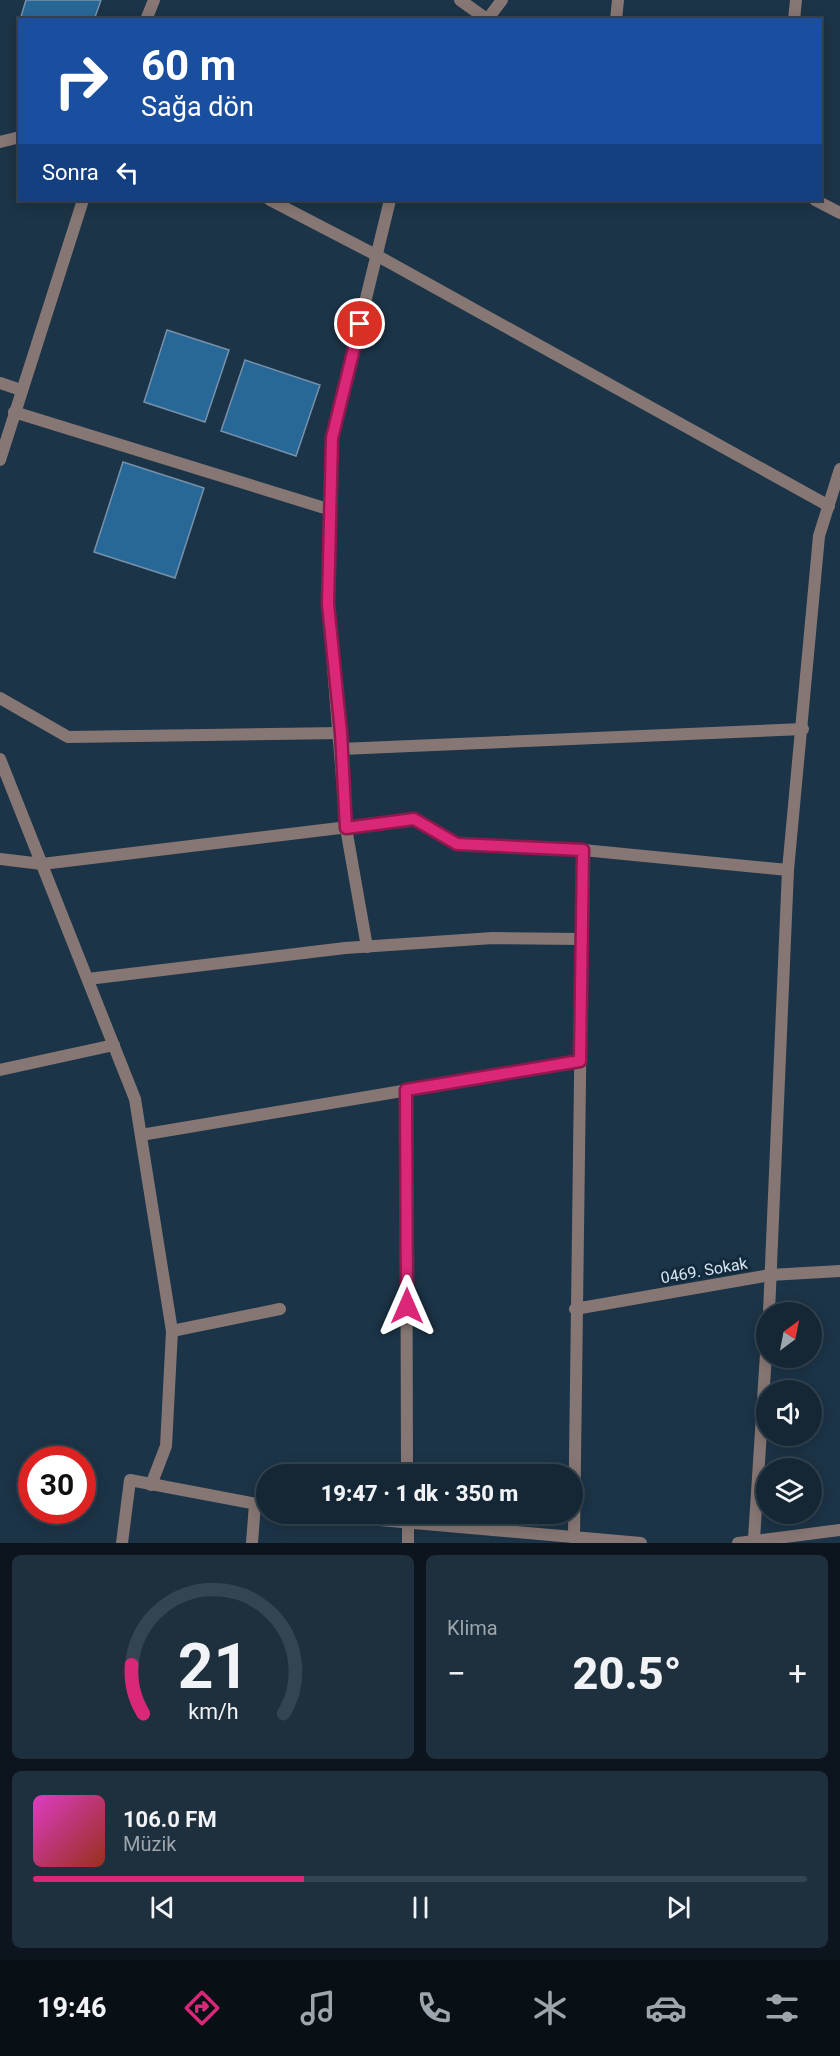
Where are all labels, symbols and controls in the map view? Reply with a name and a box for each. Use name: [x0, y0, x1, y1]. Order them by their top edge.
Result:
text: 60 m: [141, 41, 236, 90]
icon: right: [42, 42, 120, 120]
text: Sağa dön: [141, 91, 254, 123]
icon: left: [111, 156, 144, 189]
text: Sonra: [42, 160, 99, 185]
pin: [334, 298, 385, 349]
icon: arrive: [343, 307, 376, 340]
street label: 0469. Sokak: [659, 1253, 750, 1287]
position arrow: [375, 1274, 439, 1338]
north arrow: [756, 1302, 822, 1368]
map controls: [756, 1302, 822, 1524]
button: sound: [756, 1380, 822, 1446]
speed limit sign: 30: [18, 1446, 96, 1524]
button: layers: [756, 1458, 822, 1524]
text: 19:47 · 1 dk · 350 m: [321, 1481, 518, 1506]
text: Klima: [447, 1616, 498, 1640]
text: 21: [177, 1630, 249, 1703]
text: 20.5°: [573, 1647, 682, 1700]
text: −: [447, 1654, 466, 1693]
text: +: [788, 1654, 807, 1693]
text: km/h: [188, 1699, 238, 1724]
text: 106.0 FM: [123, 1807, 217, 1832]
text: Müzik: [123, 1832, 176, 1856]
icon: previous: [146, 1891, 179, 1924]
icon: pause: [404, 1891, 437, 1924]
icon: next: [662, 1891, 695, 1924]
icon: directions: [181, 1987, 223, 2029]
icon: music: [297, 1987, 339, 2029]
icon: phone: [413, 1987, 455, 2029]
icon: climate: [529, 1987, 571, 2029]
icon: car: [645, 1987, 687, 2029]
icon: filters: [761, 1987, 803, 2029]
text: 19:46: [37, 1992, 107, 2024]

